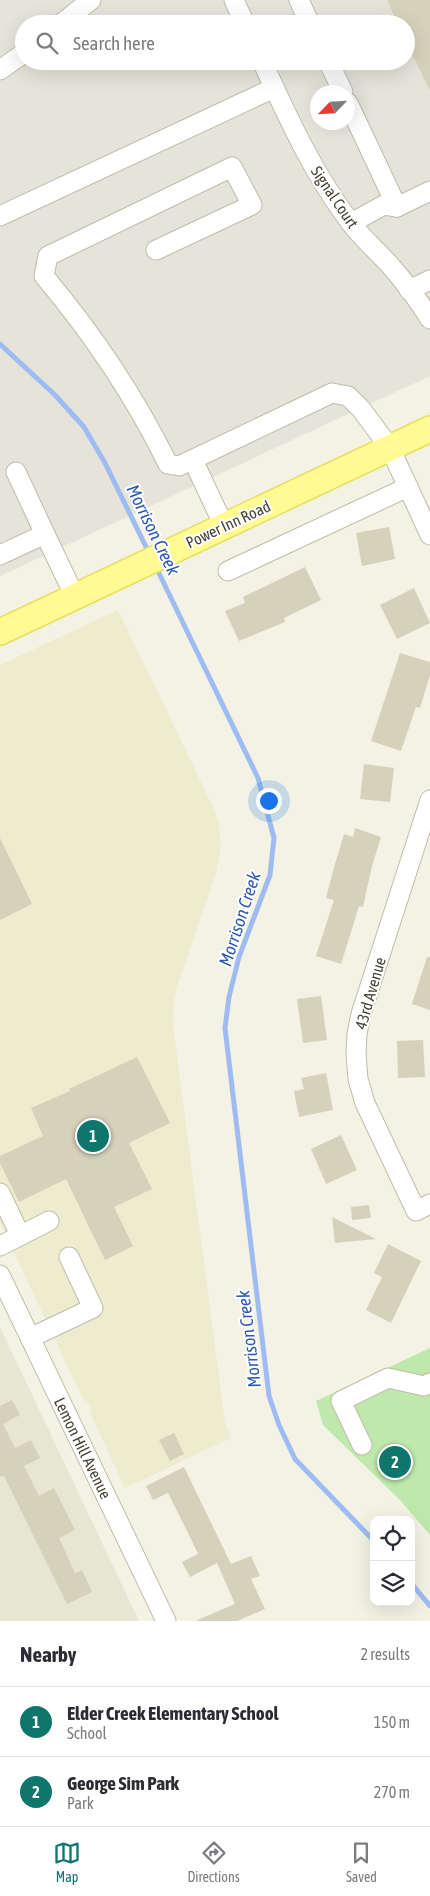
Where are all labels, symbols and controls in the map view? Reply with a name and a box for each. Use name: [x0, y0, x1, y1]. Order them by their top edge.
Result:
search box: [15, 15, 415, 70]
icon: search: [33, 29, 61, 57]
text: Search here: [73, 32, 155, 54]
north arrow: [310, 85, 355, 130]
street label: Signal Court: [307, 163, 362, 232]
water label: Morrison Creek: [123, 481, 185, 579]
street label: Power Inn Road: [183, 497, 273, 551]
your location: [256, 788, 282, 814]
water label: Morrison Creek: [214, 868, 265, 969]
street label: 43rd Avenue: [351, 955, 389, 1031]
pin: 1: [77, 1117, 109, 1155]
water label: Morrison Creek: [232, 1288, 265, 1389]
street label: Lemon Hill Avenue: [51, 1394, 115, 1502]
pin: 2: [379, 1443, 411, 1481]
map controls: [370, 1516, 415, 1606]
button: locate: [370, 1516, 415, 1561]
button: layers: [370, 1561, 415, 1606]
text: Nearby: [20, 1642, 76, 1666]
text: 2 results: [360, 1645, 410, 1663]
text: Elder Creek Elementary School: [67, 1702, 279, 1724]
text: 1: [32, 1713, 40, 1731]
text: 150 m: [374, 1713, 410, 1731]
text: School: [67, 1724, 107, 1742]
text: George Sim Park: [67, 1772, 179, 1794]
text: 2: [32, 1783, 40, 1801]
text: 270 m: [374, 1783, 410, 1801]
text: Park: [67, 1794, 94, 1812]
tab: Map: [53, 1839, 81, 1885]
tab: Directions: [187, 1839, 240, 1885]
tab: Saved: [346, 1839, 377, 1885]

